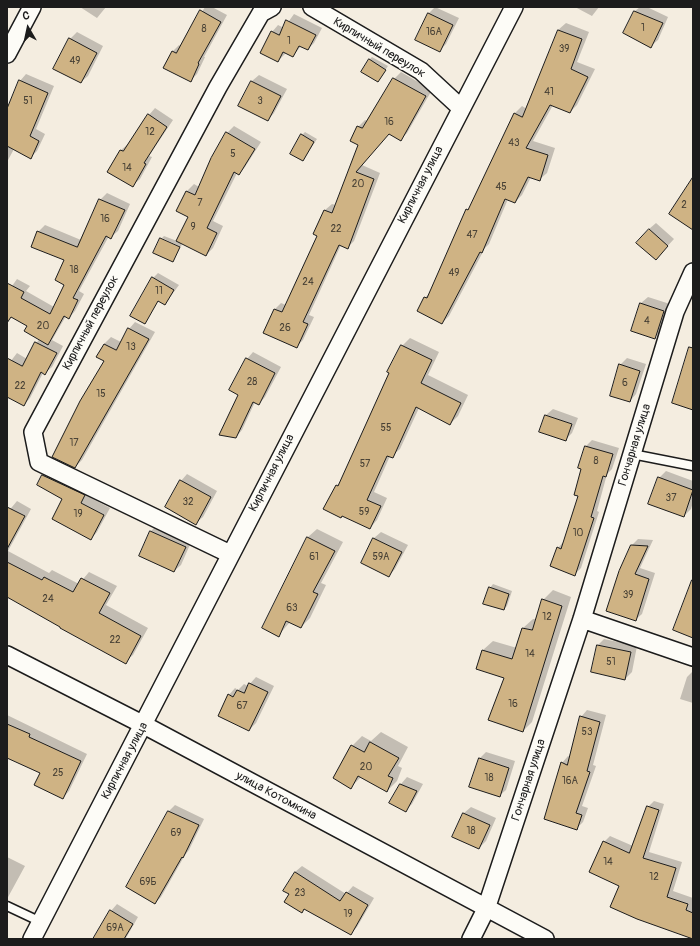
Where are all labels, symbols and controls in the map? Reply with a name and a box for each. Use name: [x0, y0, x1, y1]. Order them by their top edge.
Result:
north arrow: [8, 8, 48, 48]
text: С: [22, 9, 30, 23]
street label: Кирпичный переулок: [330, 15, 428, 81]
house number: 1: [641, 22, 645, 34]
house number: 8: [201, 23, 207, 35]
house number: 16А: [426, 26, 442, 38]
house number: 1: [287, 35, 291, 47]
house number: 39: [559, 43, 569, 55]
house number: 49: [70, 55, 80, 67]
house number: 41: [544, 86, 554, 98]
house number: 51: [23, 95, 33, 107]
house number: 3: [257, 95, 263, 107]
house number: 16: [384, 116, 394, 128]
house number: 12: [145, 126, 155, 138]
house number: 43: [508, 137, 520, 149]
street label: Кирпичная улица: [395, 144, 447, 226]
house number: 5: [230, 148, 236, 160]
house number: 14: [122, 162, 132, 174]
house number: 20: [352, 178, 364, 190]
house number: 45: [495, 181, 507, 193]
house number: 7: [197, 197, 203, 209]
house number: 2: [681, 199, 687, 211]
house number: 16: [100, 213, 110, 225]
house number: 9: [190, 221, 196, 233]
house number: 22: [330, 223, 342, 235]
house number: 47: [466, 229, 478, 241]
house number: 18: [70, 264, 78, 276]
house number: 49: [449, 267, 459, 279]
street label: Кирпичный переулок: [60, 273, 122, 373]
house number: 24: [302, 276, 314, 288]
house number: 11: [155, 285, 163, 297]
house number: 4: [644, 315, 650, 327]
house number: 20: [37, 320, 49, 332]
house number: 26: [279, 322, 291, 334]
house number: 13: [126, 341, 136, 353]
house number: 28: [247, 376, 257, 388]
house number: 6: [622, 377, 628, 389]
house number: 22: [14, 380, 26, 392]
house number: 15: [96, 388, 106, 400]
street label: Гончарная улица: [616, 402, 654, 488]
house number: 55: [381, 422, 391, 434]
street label: Кирпичная улица: [246, 432, 298, 514]
house number: 17: [69, 437, 79, 449]
house number: 8: [593, 455, 599, 467]
house number: 57: [360, 458, 370, 470]
house number: 37: [666, 492, 676, 504]
house number: 32: [182, 496, 194, 508]
house number: 59: [359, 506, 369, 518]
house number: 19: [73, 508, 83, 520]
house number: 10: [573, 527, 583, 539]
house number: 61: [309, 551, 319, 563]
house number: 59А: [372, 551, 390, 563]
house number: 39: [623, 589, 633, 601]
house number: 24: [42, 593, 54, 605]
house number: 63: [286, 602, 298, 614]
house number: 12: [542, 611, 552, 623]
house number: 22: [109, 634, 121, 646]
house number: 14: [525, 648, 535, 660]
house number: 51: [606, 656, 616, 668]
house number: 16: [508, 698, 518, 710]
house number: 67: [236, 700, 248, 712]
street label: Кирпичная улица: [99, 720, 151, 802]
house number: 53: [582, 726, 592, 738]
street label: Гончарная улица: [509, 737, 549, 823]
house number: 20: [360, 761, 372, 773]
house number: 25: [52, 767, 64, 779]
street label: улица Котомкина: [233, 769, 319, 823]
house number: 18: [485, 772, 493, 784]
house number: 16А: [562, 775, 578, 787]
house number: 18: [467, 825, 475, 837]
house number: 69: [171, 827, 181, 839]
house number: 14: [603, 856, 613, 868]
house number: 12: [649, 871, 659, 883]
house number: 69Б: [140, 876, 156, 888]
house number: 23: [295, 887, 305, 899]
house number: 19: [343, 908, 353, 920]
house number: 69А: [106, 922, 124, 934]

